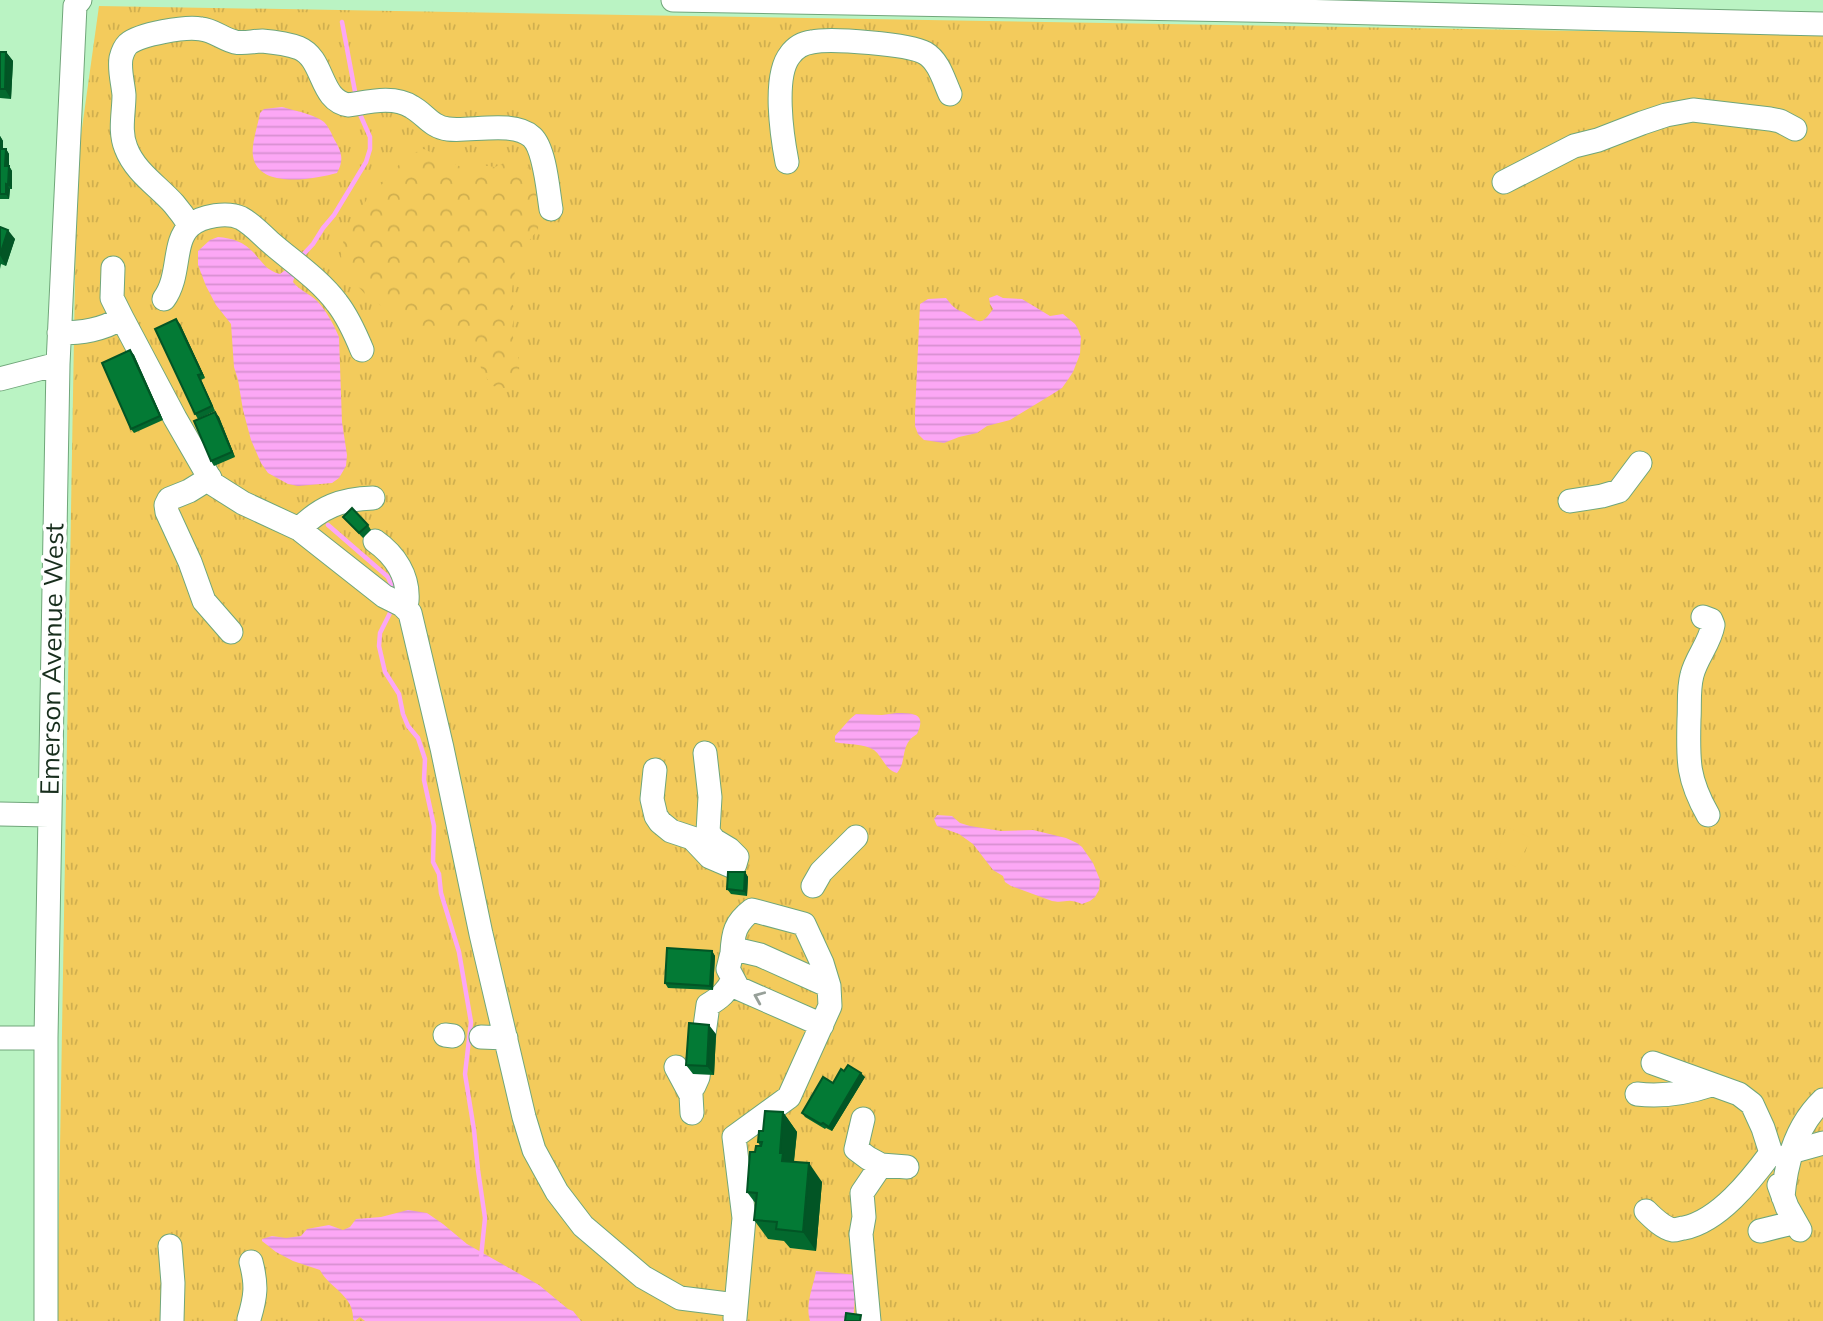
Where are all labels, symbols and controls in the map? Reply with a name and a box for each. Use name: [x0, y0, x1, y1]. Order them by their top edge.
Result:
street label: Emerson Avenue West: [33, 523, 70, 795]
one-way arrow: [754, 992, 766, 1006]

